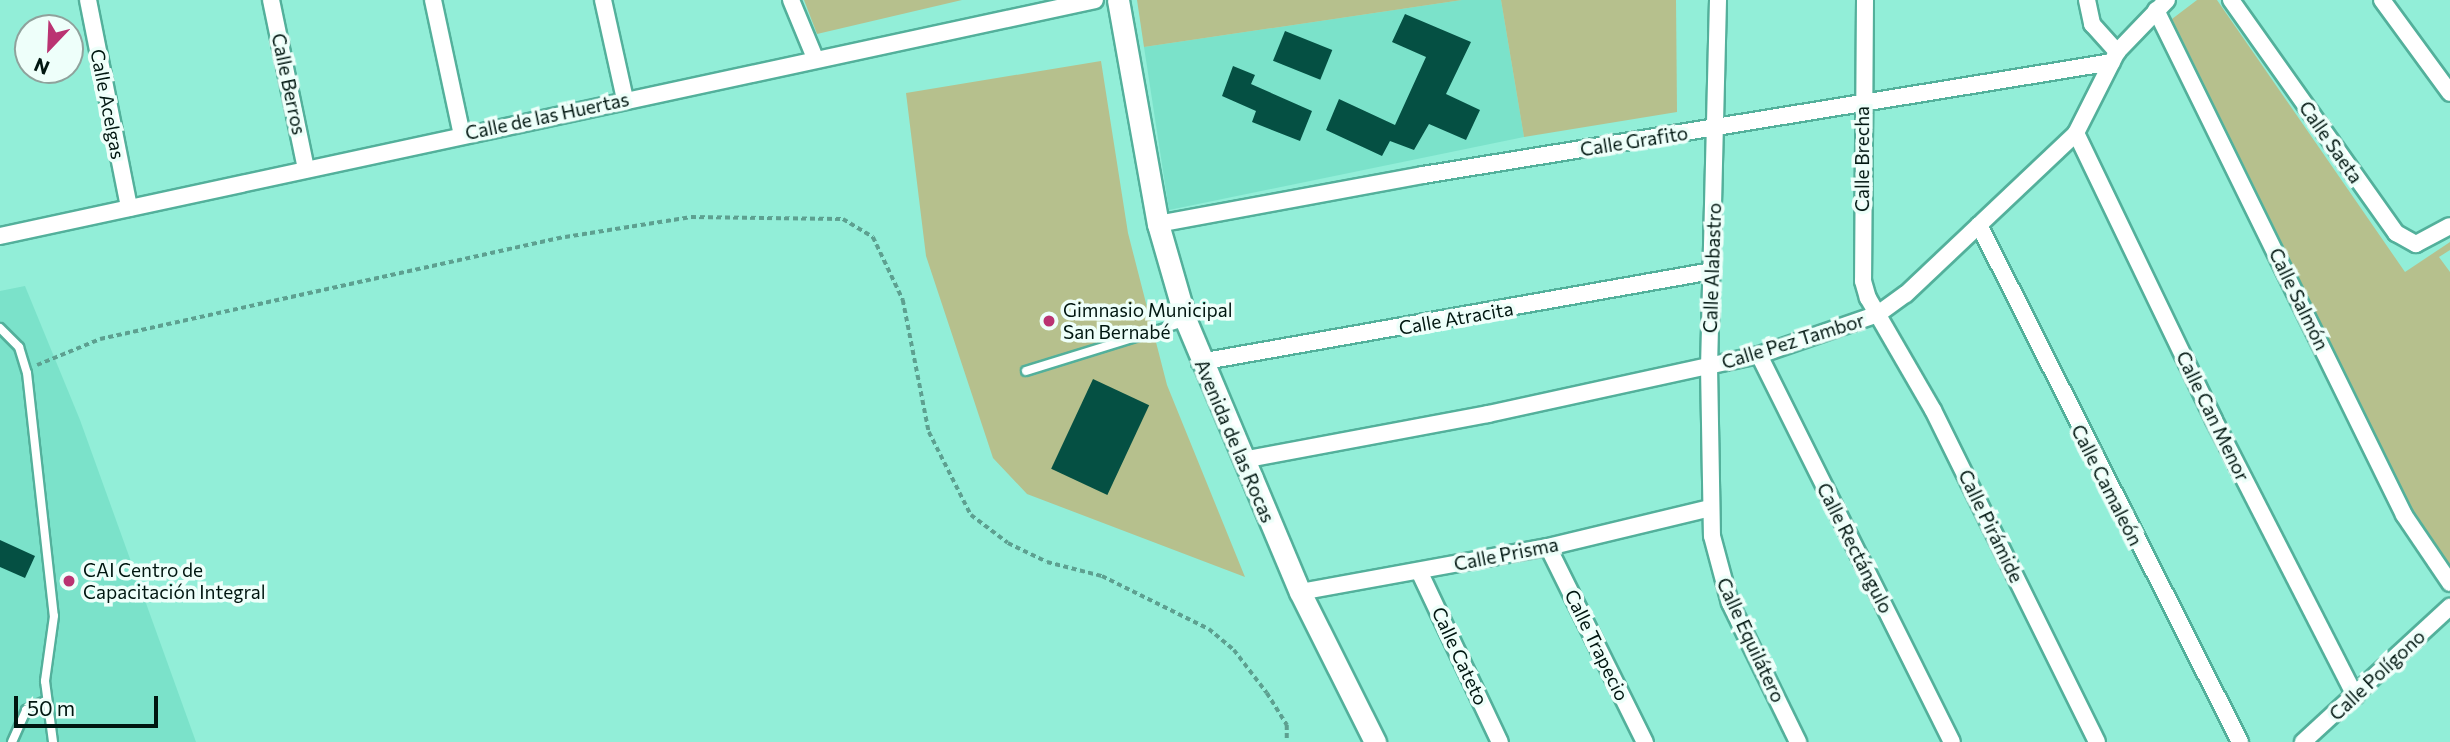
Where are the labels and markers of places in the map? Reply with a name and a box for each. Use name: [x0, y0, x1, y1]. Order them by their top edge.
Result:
place label: Gimnasio Municipal San Bernabé: [1063, 299, 1233, 343]
marker: Gimnasio Municipal San Bernabé: [1041, 313, 1057, 329]
place label: CAI Centro de Capacitación Integral: [83, 559, 266, 603]
marker: CAI Centro de Capacitación Integral: [61, 573, 77, 589]

